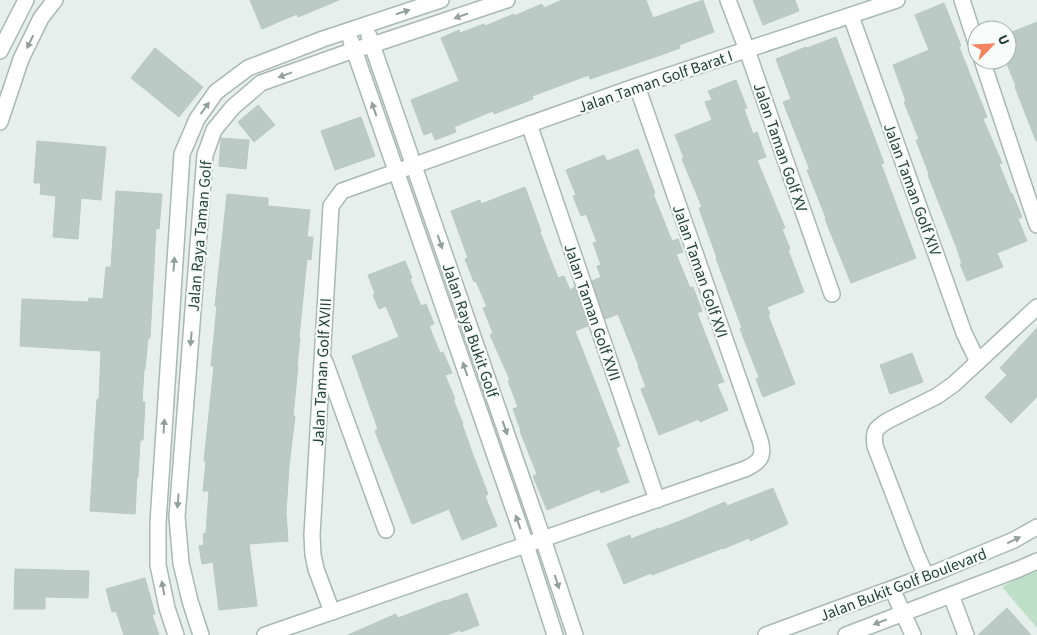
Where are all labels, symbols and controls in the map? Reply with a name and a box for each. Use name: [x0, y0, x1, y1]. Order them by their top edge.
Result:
one-way arrow: [396, 8, 411, 16]
one-way arrow: [453, 12, 468, 20]
north arrow: [967, 20, 1017, 70]
text: U: [992, 32, 1014, 48]
one-way arrow: [25, 34, 34, 49]
street label: Jalan Taman Golf Barat I: [575, 45, 736, 119]
one-way arrow: [277, 72, 292, 79]
street label: Jalan Taman Golf XV: [748, 80, 813, 216]
one-way arrow: [200, 101, 210, 115]
one-way arrow: [370, 101, 377, 116]
street label: Jalan Taman Golf XIV: [878, 120, 947, 259]
street label: Jalan Raya Taman Golf: [182, 158, 218, 312]
street label: Jalan Taman Golf XVI: [667, 202, 733, 341]
one-way arrow: [437, 234, 444, 249]
street label: Jalan Taman Golf XVII: [558, 241, 626, 384]
one-way arrow: [171, 256, 179, 272]
street label: Jalan Raya Bukit Golf: [437, 260, 504, 402]
street label: Jalan Taman Golf XVIII: [307, 298, 337, 447]
one-way arrow: [187, 331, 195, 347]
one-way arrow: [461, 361, 468, 376]
one-way arrow: [160, 418, 168, 434]
one-way arrow: [502, 421, 509, 436]
one-way arrow: [174, 493, 182, 509]
one-way arrow: [514, 514, 522, 529]
one-way arrow: [1007, 536, 1021, 544]
street label: Jalan Bukit Golf Boulevard: [817, 543, 990, 627]
one-way arrow: [554, 575, 562, 590]
one-way arrow: [158, 580, 166, 596]
one-way arrow: [872, 618, 887, 626]

